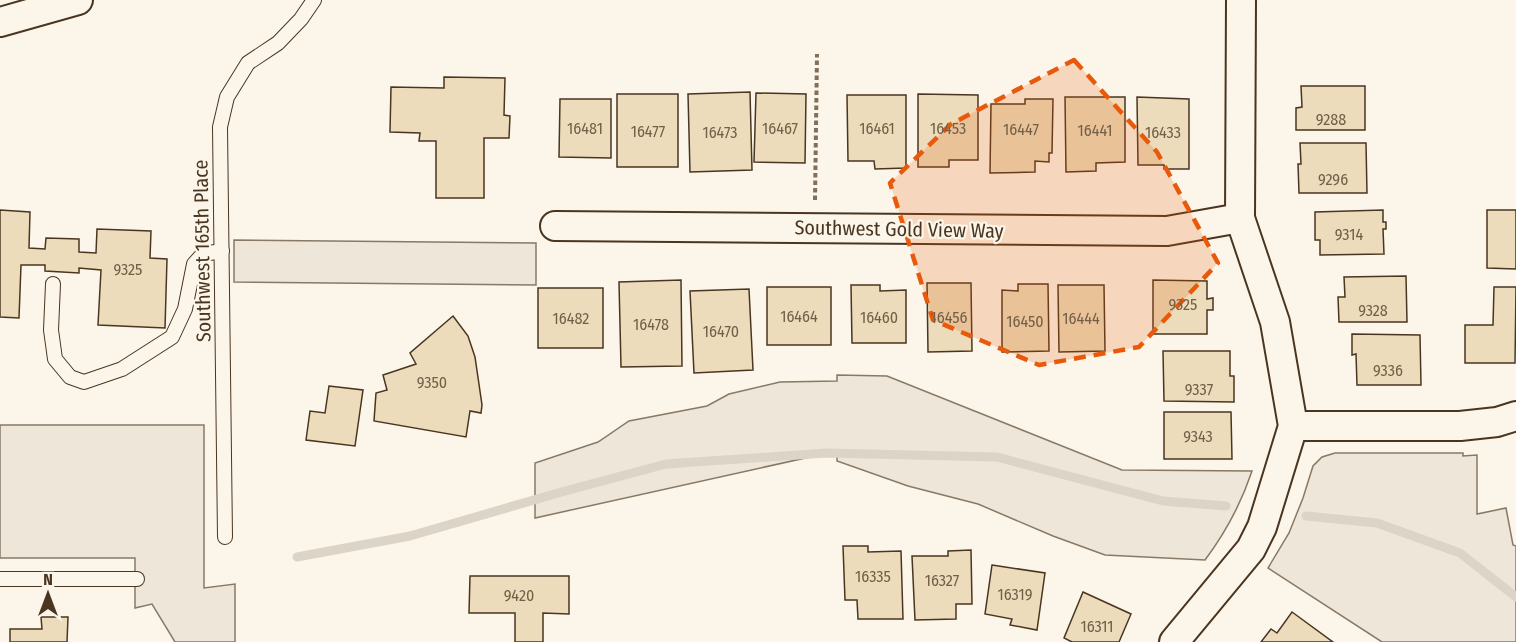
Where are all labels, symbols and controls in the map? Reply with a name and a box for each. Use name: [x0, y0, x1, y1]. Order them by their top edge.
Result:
house number: 9288: [1316, 110, 1346, 129]
house number: 16481: [567, 119, 603, 138]
house number: 16467: [762, 119, 799, 138]
house number: 16461: [859, 119, 895, 138]
house number: 16453: [930, 119, 966, 138]
house number: 16447: [1003, 120, 1039, 139]
house number: 16441: [1077, 121, 1113, 140]
house number: 16477: [631, 122, 666, 141]
house number: 16473: [702, 123, 738, 142]
house number: 16433: [1145, 123, 1181, 142]
street label: Southwest 165th Place: [188, 160, 216, 342]
house number: 9296: [1318, 170, 1348, 189]
street label: Southwest Gold View Way: [794, 215, 1004, 243]
house number: 9314: [1335, 225, 1363, 244]
house number: 9325: [114, 260, 142, 279]
house number: 9325: [1169, 295, 1197, 314]
house number: 9328: [1358, 301, 1388, 320]
house number: 16464: [780, 307, 818, 326]
house number: 16460: [860, 308, 898, 327]
house number: 16456: [930, 308, 968, 327]
house number: 16482: [553, 309, 589, 328]
house number: 16444: [1062, 309, 1100, 328]
house number: 16450: [1006, 312, 1044, 331]
house number: 16478: [633, 315, 669, 334]
house number: 16470: [703, 322, 739, 341]
house number: 9336: [1373, 361, 1403, 380]
house number: 9350: [417, 373, 447, 392]
house number: 9337: [1185, 380, 1214, 399]
house number: 9343: [1183, 427, 1213, 446]
north arrow: [18, 564, 78, 624]
house number: 16335: [855, 567, 891, 586]
text: N: [43, 570, 53, 589]
house number: 16327: [925, 571, 960, 590]
house number: 16319: [998, 585, 1033, 604]
house number: 9420: [504, 586, 534, 605]
house number: 16311: [1080, 617, 1114, 636]

